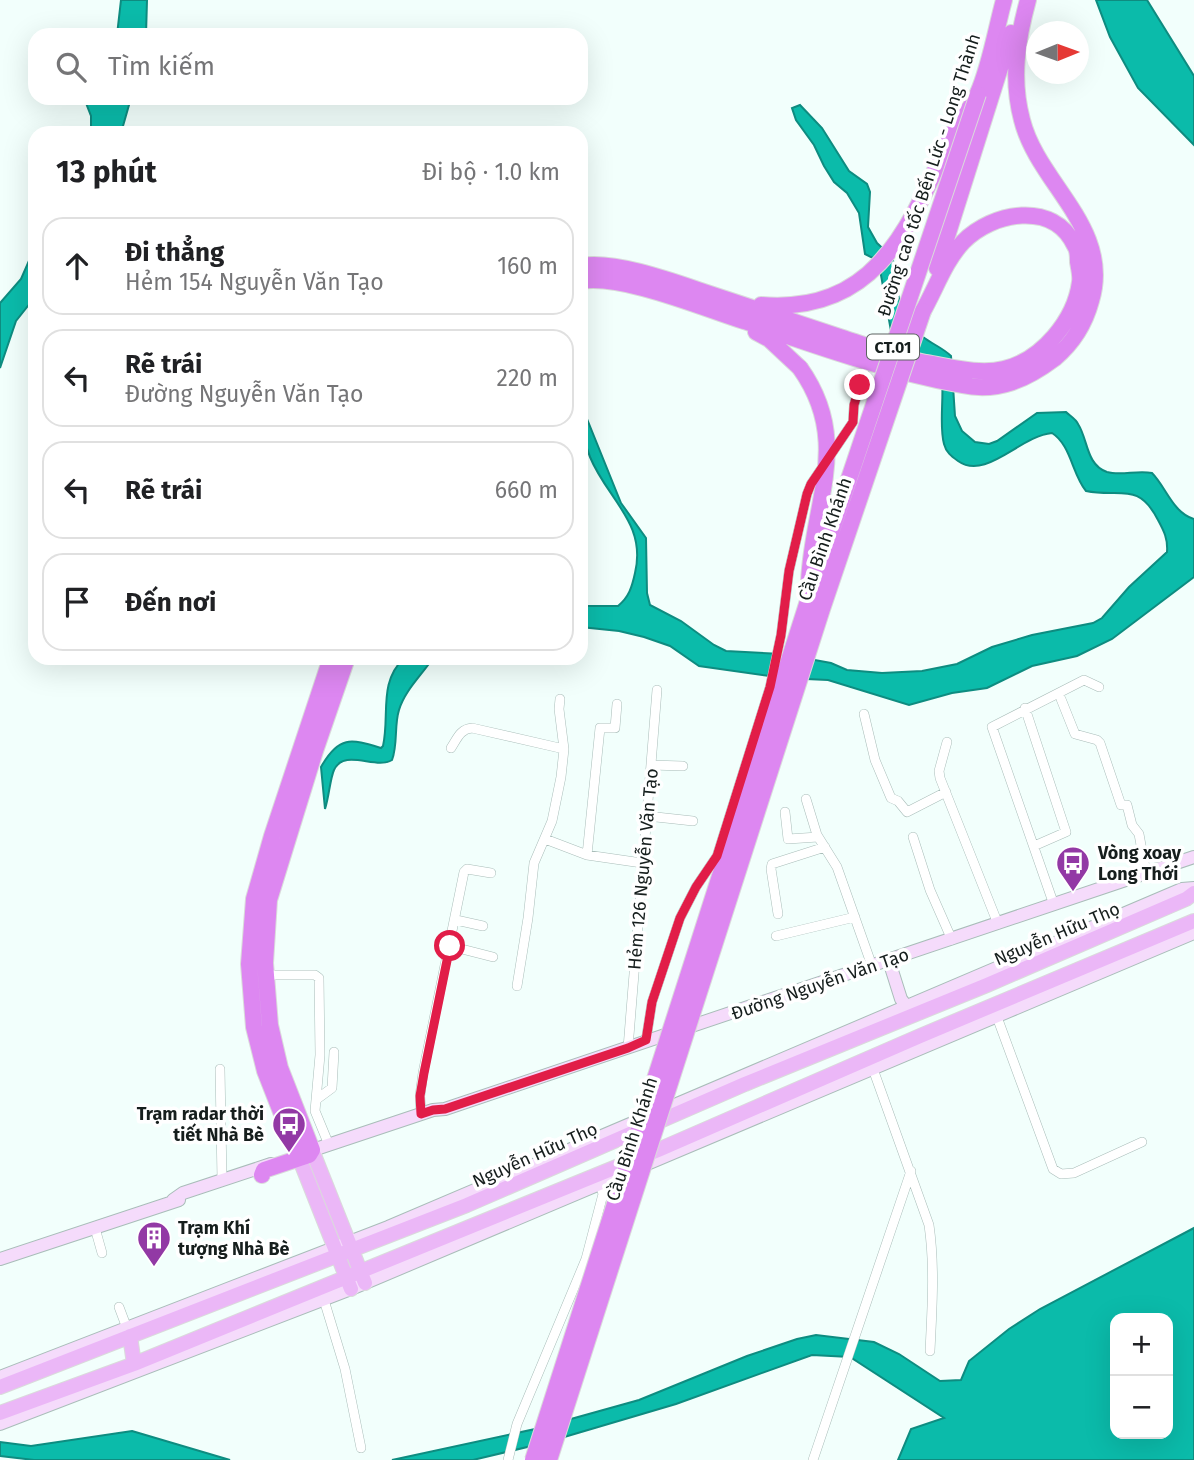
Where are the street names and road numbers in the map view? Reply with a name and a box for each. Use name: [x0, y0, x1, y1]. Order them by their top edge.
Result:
street label: Đường cao tốc Bến Lức - Long Thành: [873, 31, 985, 319]
road number: CT.01: [867, 334, 919, 360]
street label: Cầu Bình Khánh: [794, 474, 856, 604]
street label: Hẻm 126 Nguyễn Văn Tạo: [622, 767, 663, 971]
street label: Nguyễn Hữu Thọ: [990, 897, 1123, 970]
street label: Đường Nguyễn Văn Tạo: [728, 942, 912, 1025]
street label: Cầu Bình Khánh: [602, 1074, 662, 1204]
street label: Nguyễn Hữu Thọ: [469, 1117, 601, 1192]

